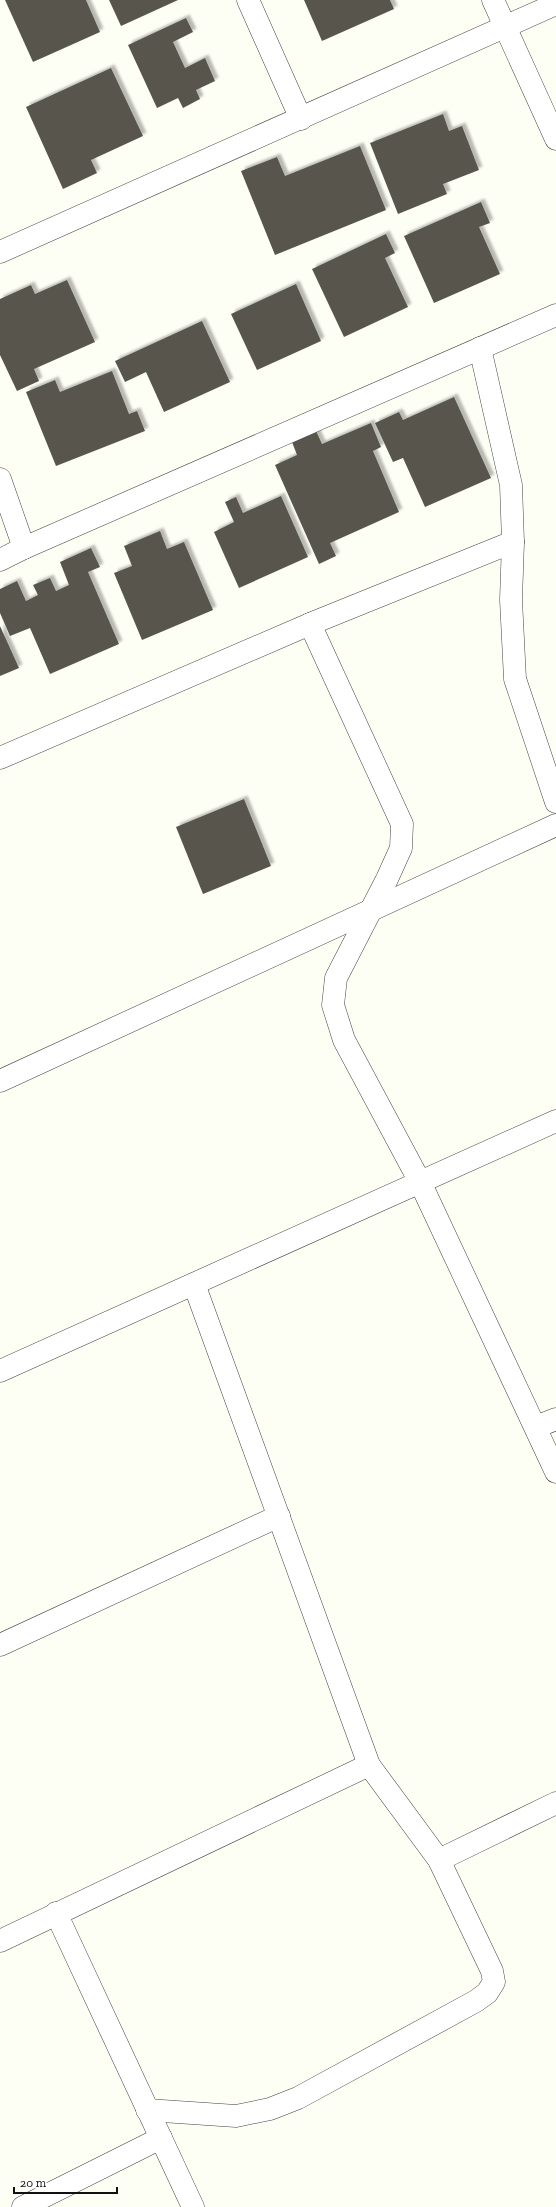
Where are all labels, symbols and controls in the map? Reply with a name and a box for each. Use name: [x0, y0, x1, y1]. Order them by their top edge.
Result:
scale bar: [14, 2169, 117, 2195]
text: 20 m: [20, 2176, 47, 2190]

